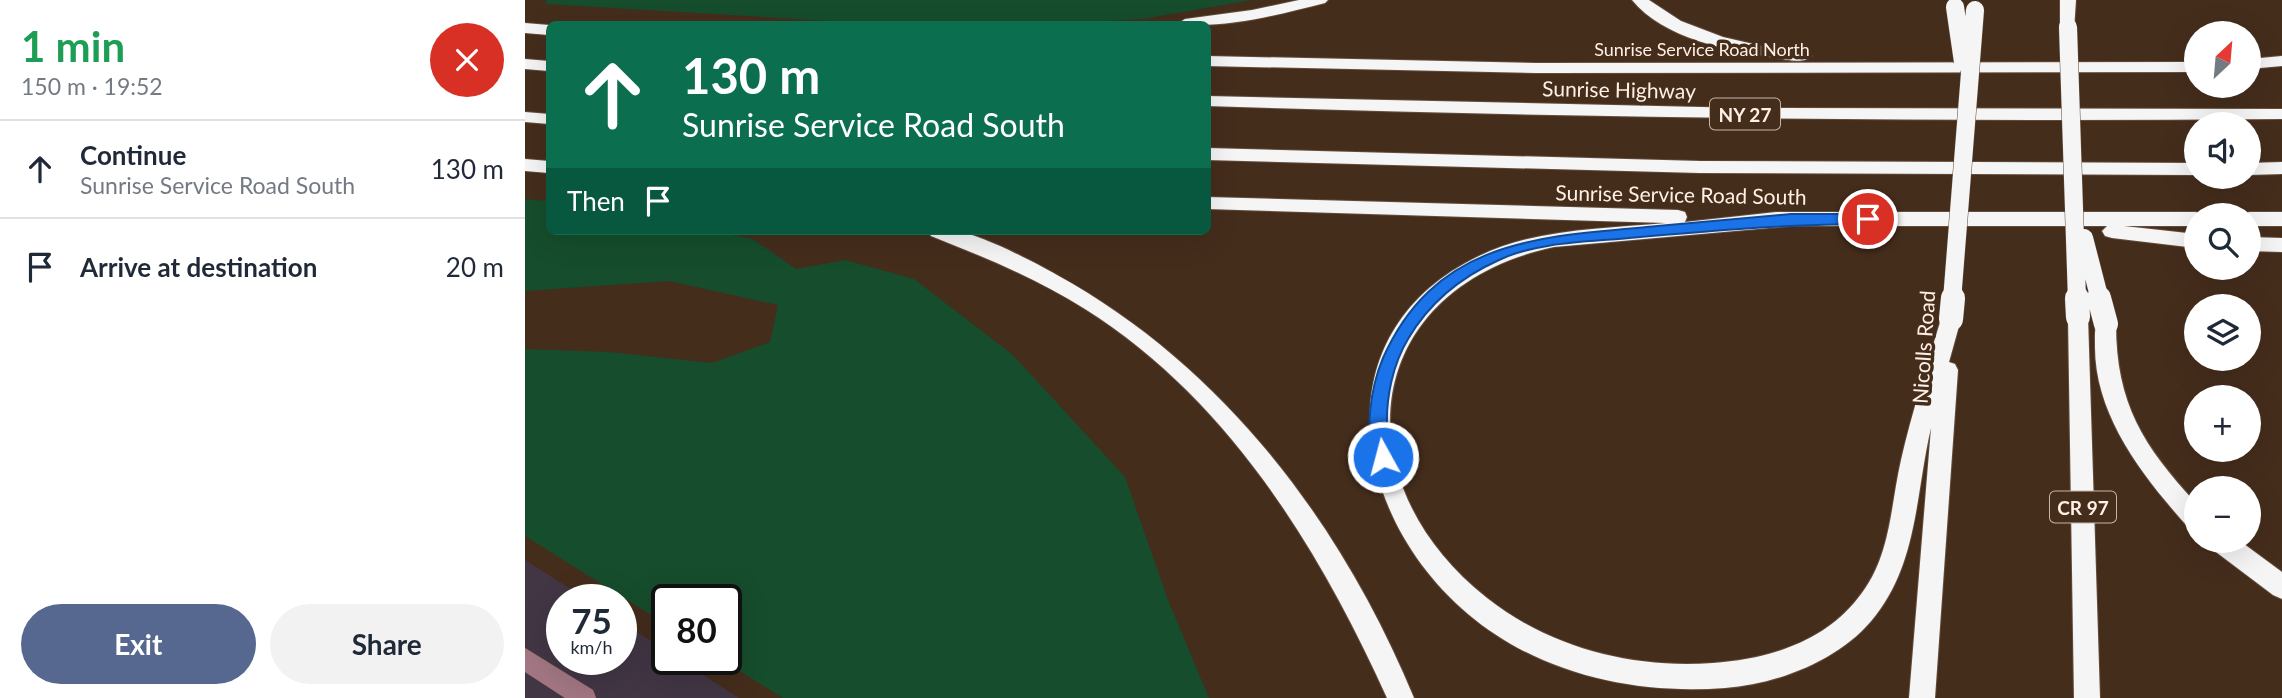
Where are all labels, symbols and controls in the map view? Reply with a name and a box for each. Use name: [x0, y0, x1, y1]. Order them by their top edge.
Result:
text: 1 min: [21, 21, 125, 71]
north arrow: [2184, 21, 2261, 98]
map controls: [2184, 21, 2261, 553]
button: close: [430, 23, 504, 97]
street label: Sunrise Service Road North: [1594, 38, 1810, 60]
text: 130 m: [682, 46, 820, 104]
icon: ahead: [567, 49, 658, 140]
text: 150 m · 19:52: [21, 72, 163, 100]
street label: Sunrise Highway: [1542, 75, 1696, 103]
road number: NY 27: [1710, 98, 1780, 130]
text: Sunrise Service Road South: [682, 105, 1065, 144]
button: sound: [2184, 112, 2261, 189]
text: Continue: [80, 139, 186, 171]
icon: ahead: [21, 150, 59, 188]
text: 130 m: [431, 153, 504, 185]
text: Sunrise Service Road South: [80, 171, 355, 199]
street label: Sunrise Service Road South: [1555, 179, 1807, 209]
icon: arrive: [639, 182, 677, 220]
text: Then: [567, 185, 625, 217]
pin: [1838, 189, 1898, 249]
icon: arrive: [1849, 200, 1887, 238]
button: search: [2184, 203, 2261, 280]
icon: arrive: [21, 248, 59, 286]
text: Arrive at destination: [80, 251, 317, 283]
text: 20 m: [446, 251, 504, 283]
street label: Nicolls Road: [1907, 289, 1939, 405]
button: layers: [2184, 294, 2261, 371]
button: +: [2184, 385, 2261, 462]
position arrow: [1346, 420, 1420, 494]
button: −: [2184, 476, 2261, 553]
road number: CR 97: [2050, 492, 2116, 522]
speed limit sign: 80: [651, 584, 742, 675]
text: 75: [571, 599, 612, 641]
button: Exit: [21, 604, 256, 684]
button: Share: [270, 604, 504, 684]
text: km/h: [570, 636, 613, 658]

